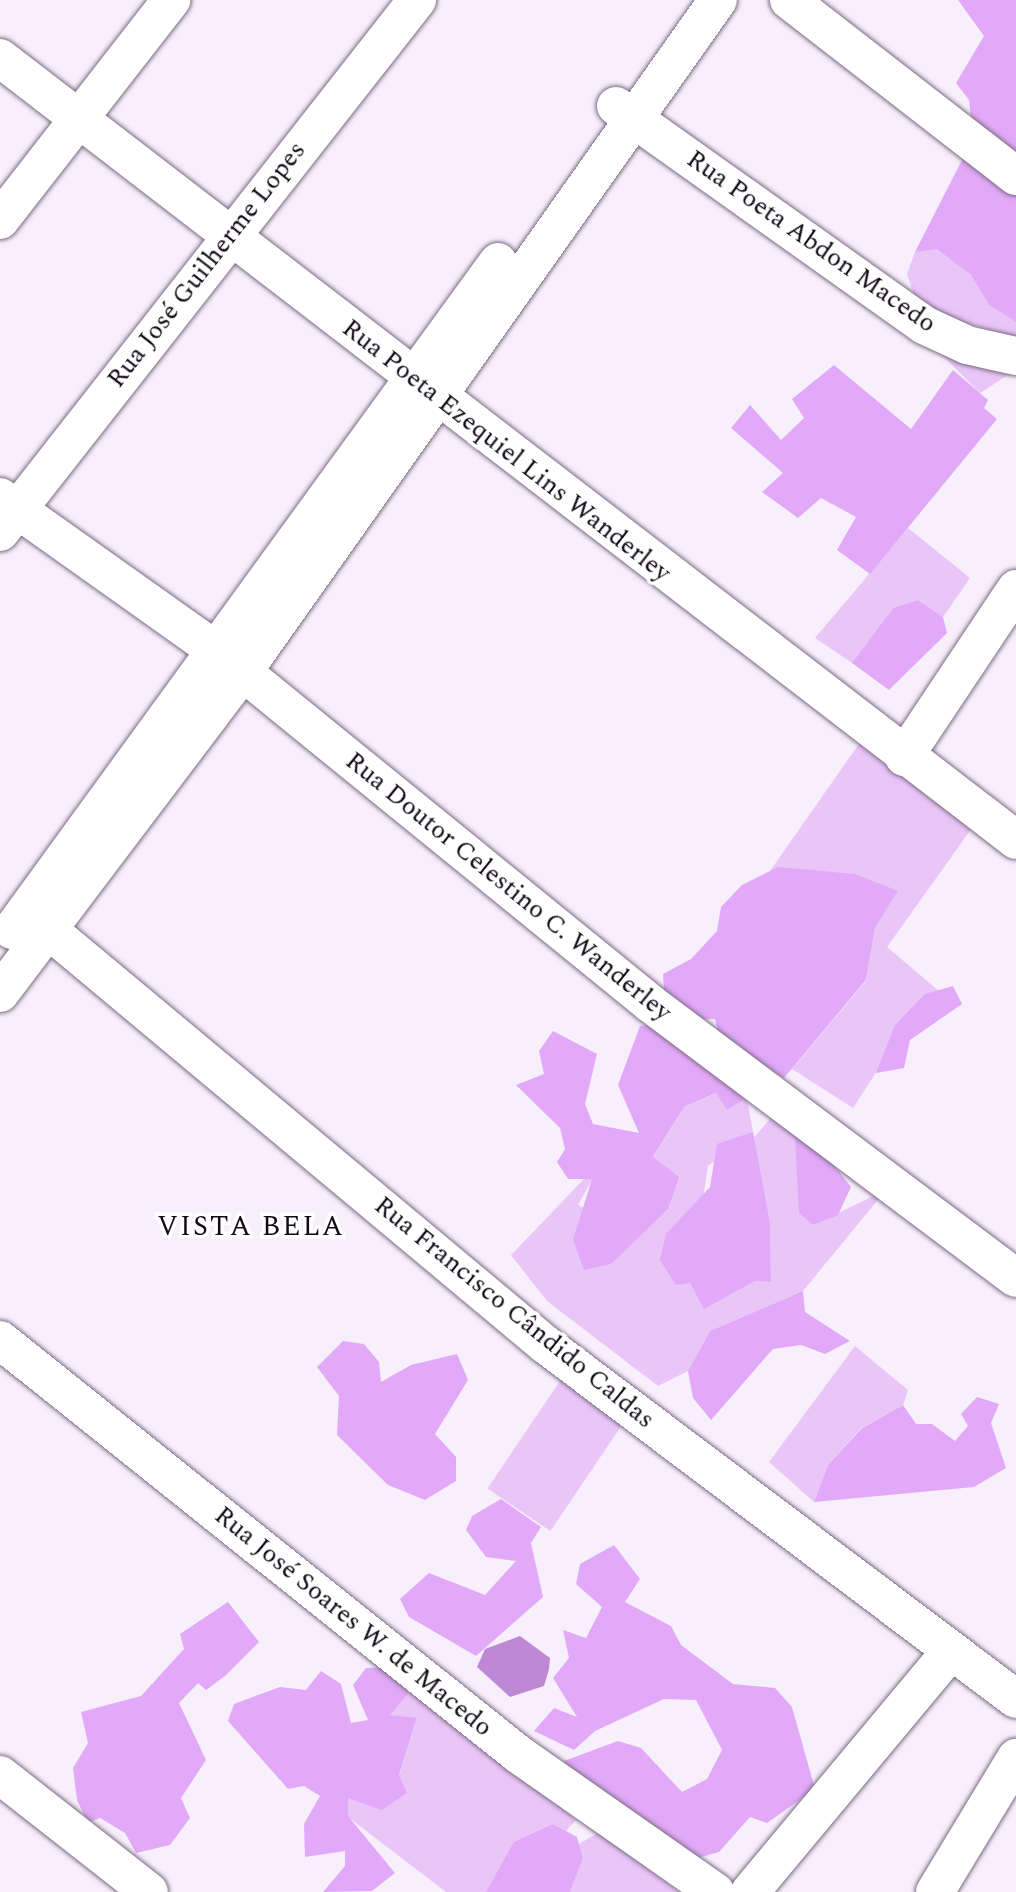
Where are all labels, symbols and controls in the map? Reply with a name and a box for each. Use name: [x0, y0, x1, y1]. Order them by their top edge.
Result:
street label: Rua José Guilherme Lopes: [101, 136, 313, 394]
street label: Rua Poeta Abdon Macedo: [680, 144, 942, 340]
street label: Rua Poeta Ezequiel Lins Wanderley: [335, 313, 677, 589]
street label: Rua Doutor Celestino C. Wanderley: [339, 746, 677, 1028]
street label: Rua Francisco Cândido Caldas: [368, 1190, 660, 1436]
district label: VISTA BELA: [157, 1210, 345, 1244]
street label: Rua José Soares W. de Macedo: [208, 1500, 498, 1744]

